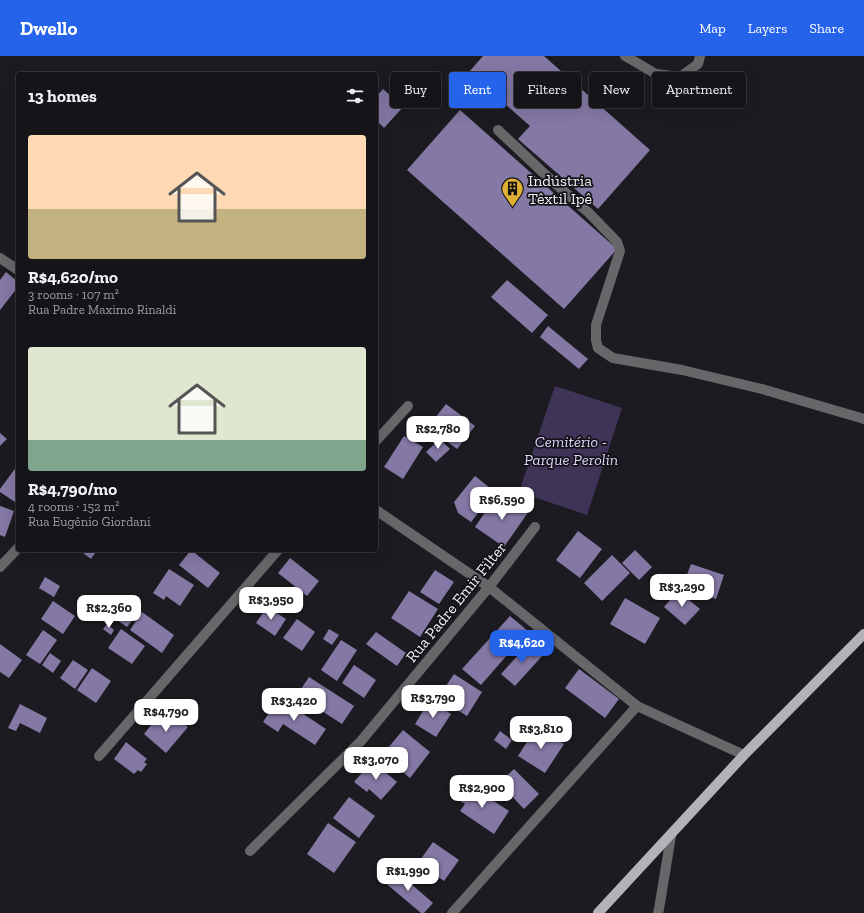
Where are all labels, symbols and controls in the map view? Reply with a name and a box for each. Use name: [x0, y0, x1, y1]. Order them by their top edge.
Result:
text: Dwello: [20, 17, 77, 40]
text: Map: [699, 20, 726, 37]
text: Layers: [748, 20, 787, 37]
text: Share: [809, 20, 844, 37]
chip: Buy: [390, 72, 441, 108]
chip: Rent: [449, 72, 506, 108]
chip: Filters: [514, 72, 581, 108]
chip: New: [589, 72, 644, 108]
chip: Apartment: [652, 72, 746, 108]
icon: filters: [344, 85, 366, 107]
text: 13 homes: [28, 86, 97, 106]
icon: home: [161, 161, 233, 233]
place label: Indústria Têxtil Ipê: [528, 171, 592, 208]
building icon: Indústria Têxtil Ipê: [499, 176, 525, 209]
text: R$4,620/mo: [28, 267, 118, 287]
text: 3 rooms · 107 m²: [28, 287, 119, 302]
text: Rua Padre Maximo Rinaldi: [28, 302, 176, 317]
icon: home: [161, 373, 233, 445]
pin: R$2,780: [401, 416, 475, 450]
text: R$2,780: [415, 421, 461, 436]
park label: Cemitério - Parque Perolin: [524, 432, 618, 469]
text: R$4,790/mo: [28, 479, 117, 499]
pin: R$6,590: [465, 487, 539, 521]
text: R$6,590: [479, 492, 525, 507]
text: 4 rooms · 152 m²: [28, 499, 119, 514]
text: Rua Eugênio Giordani: [28, 514, 151, 529]
street label: Rua Padre Emir Filter: [402, 538, 511, 666]
pin: R$3,290: [645, 574, 719, 608]
text: R$3,290: [659, 579, 705, 594]
pin: R$3,950: [234, 587, 308, 621]
text: R$3,950: [248, 592, 294, 607]
pin: R$2,360: [72, 595, 146, 629]
text: R$2,360: [86, 600, 132, 615]
pin: R$4,620: [485, 630, 559, 664]
text: R$4,620: [499, 635, 545, 650]
pin: R$3,790: [396, 685, 470, 719]
pin: R$3,420: [257, 688, 331, 722]
text: R$3,790: [410, 690, 456, 705]
text: R$3,420: [271, 693, 317, 708]
pin: R$4,790: [129, 699, 203, 733]
text: R$4,790: [143, 704, 189, 719]
pin: R$3,810: [504, 716, 578, 750]
text: R$3,810: [519, 721, 563, 736]
pin: R$3,070: [339, 747, 413, 781]
text: R$3,070: [353, 752, 399, 767]
pin: R$2,900: [445, 775, 519, 809]
text: R$2,900: [459, 780, 505, 795]
pin: R$1,990: [371, 858, 445, 892]
text: R$1,990: [386, 863, 430, 878]

